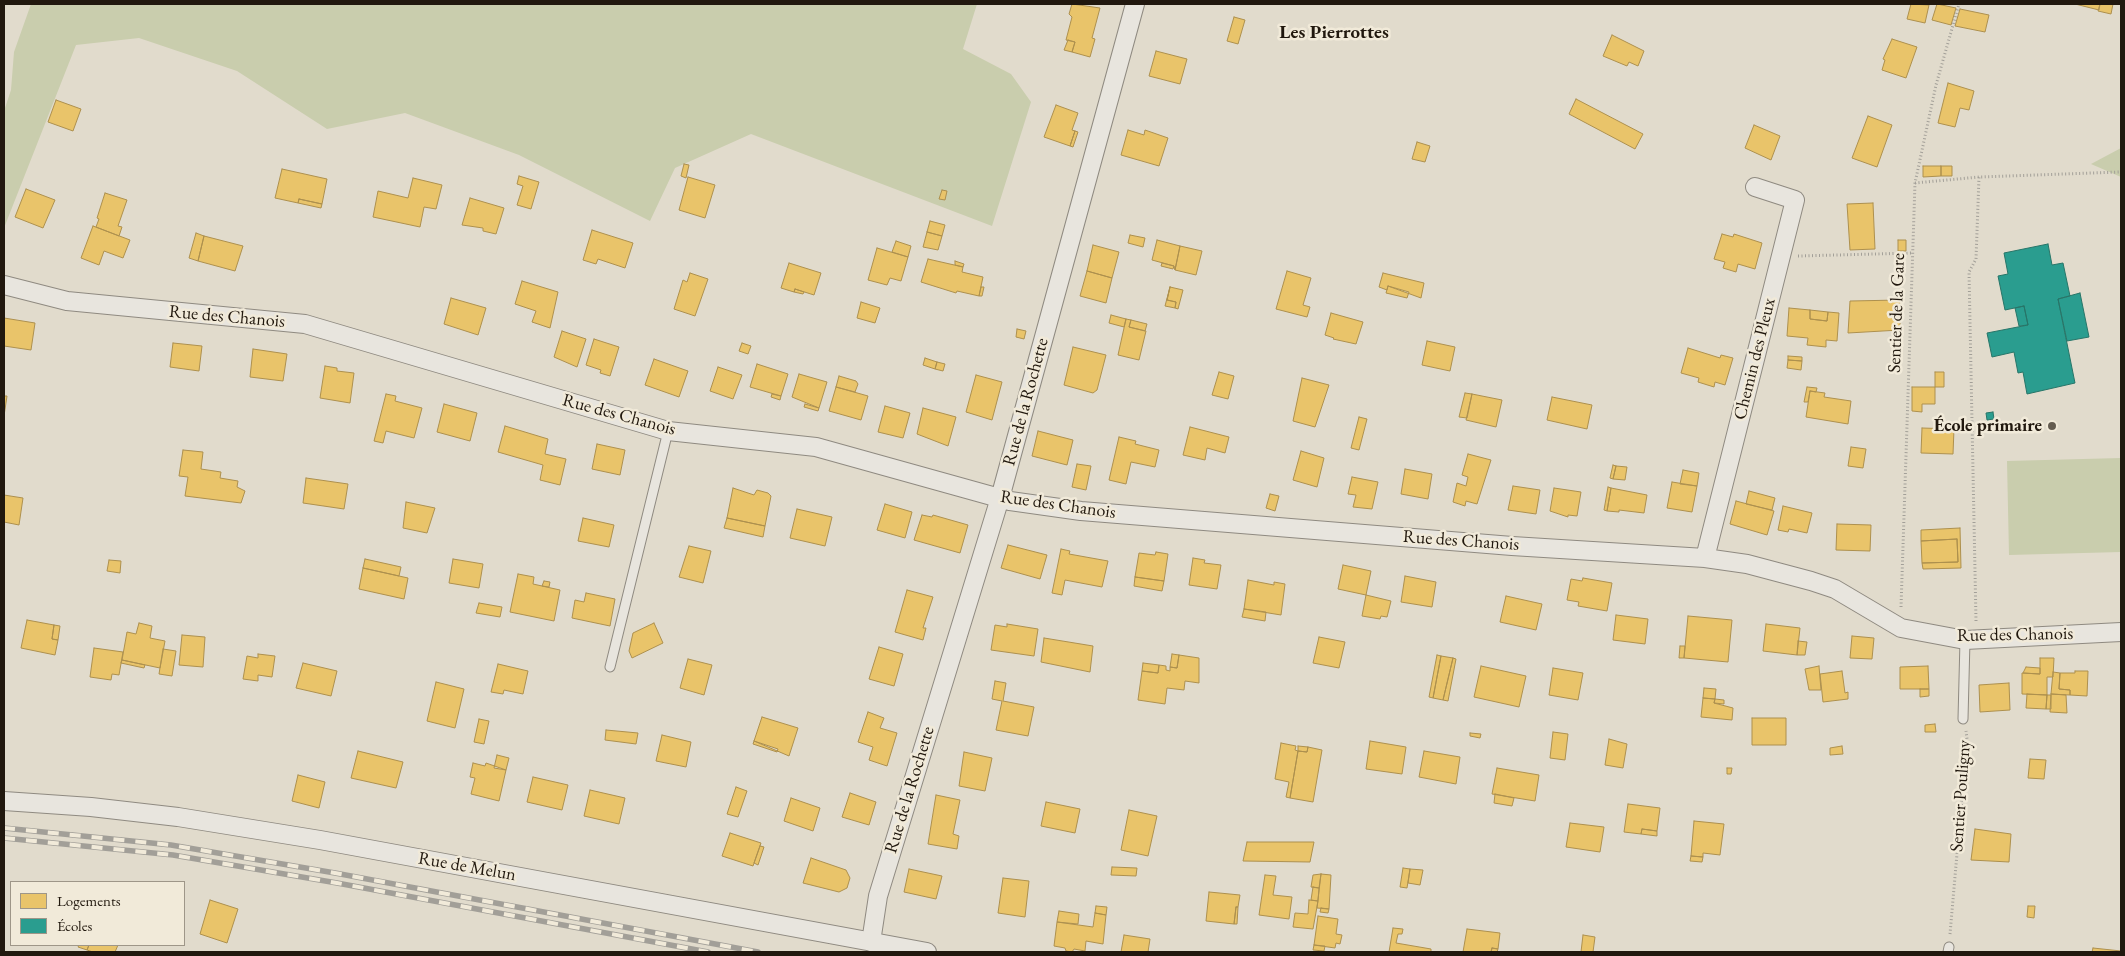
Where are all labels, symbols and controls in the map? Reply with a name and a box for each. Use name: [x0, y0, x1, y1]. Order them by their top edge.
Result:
district label: Les Pierrottes: [1279, 22, 1389, 44]
street label: Sentier de la Gare: [1884, 253, 1910, 373]
street label: Chemin des Pleux: [1729, 296, 1781, 422]
street label: Rue des Chanois: [168, 301, 286, 333]
street label: Rue de la Rochette: [999, 336, 1053, 468]
street label: Rue des Chanois: [560, 390, 678, 440]
place label: École primaire: [1934, 415, 2042, 437]
marker: École primaire: [2046, 420, 2058, 432]
street label: Rue des Chanois: [999, 486, 1117, 524]
street label: Rue des Chanois: [1402, 526, 1520, 556]
street label: Rue des Chanois: [1957, 623, 2073, 647]
street label: Rue de la Rochette: [880, 724, 940, 856]
street label: Sentier Pouligny: [1946, 739, 1976, 853]
street label: Rue de Melun: [416, 848, 518, 886]
legend: [10, 881, 185, 946]
text: Logements: [57, 891, 121, 910]
text: Écoles: [57, 916, 92, 935]

